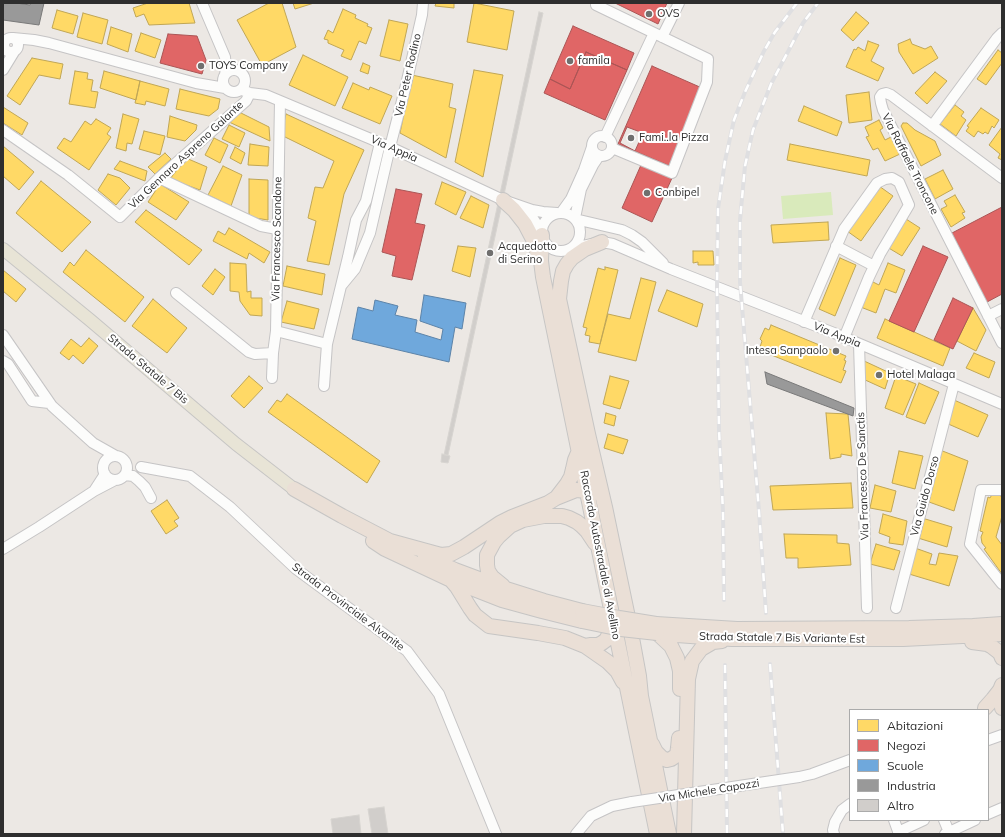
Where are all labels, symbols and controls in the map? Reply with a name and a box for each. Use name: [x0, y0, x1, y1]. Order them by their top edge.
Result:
place label: OVS: [657, 7, 680, 21]
marker: OVS: [644, 9, 654, 19]
street label: Via Peter Rodino: [392, 32, 424, 118]
place label: famila: [578, 54, 610, 68]
marker: famila: [565, 56, 575, 66]
place label: TOYS Company: [209, 59, 288, 73]
marker: TOYS Company: [196, 61, 206, 71]
street label: Via Gennaro Aspreno Galante: [126, 98, 246, 212]
street label: Via Raffaele Troncone: [879, 111, 941, 217]
place label: Fami..la Pizza: [639, 131, 709, 145]
street label: Via Appia: [368, 133, 420, 165]
marker: Fami..la Pizza: [626, 133, 636, 143]
street label: Via Francesco Scandone: [269, 177, 285, 301]
place label: Conbipel: [655, 186, 699, 200]
marker: Conbipel: [642, 188, 652, 198]
place label: Acquedotto di Serino: [498, 240, 557, 266]
marker: Acquedotto di Serino: [485, 248, 495, 258]
street label: Via Appia: [811, 319, 863, 351]
street label: Strada Statale 7 Bis: [105, 331, 191, 407]
place label: Intesa Sanpaolo: [746, 344, 828, 358]
marker: Intesa Sanpaolo: [831, 346, 841, 356]
place label: Hotel Malaga: [887, 368, 955, 382]
marker: Hotel Malaga: [874, 370, 884, 380]
street label: Via Francesco De Sanctis: [854, 412, 872, 540]
street label: Via Guido Dorso: [908, 454, 942, 538]
street label: Raccordo Autostradale di Avellino: [577, 469, 623, 641]
street label: Strada Provinciale Alvanite: [289, 560, 407, 654]
street label: Strada Statale 7 Bis Variante Est: [699, 630, 865, 646]
legend: [849, 709, 989, 821]
text: Abitazioni: [887, 718, 943, 733]
text: Negozi: [887, 738, 926, 753]
text: Scuole: [887, 758, 924, 773]
street label: Via Michele Capozzi: [658, 777, 760, 805]
text: Industria: [887, 778, 936, 793]
text: Altro: [887, 798, 914, 813]

